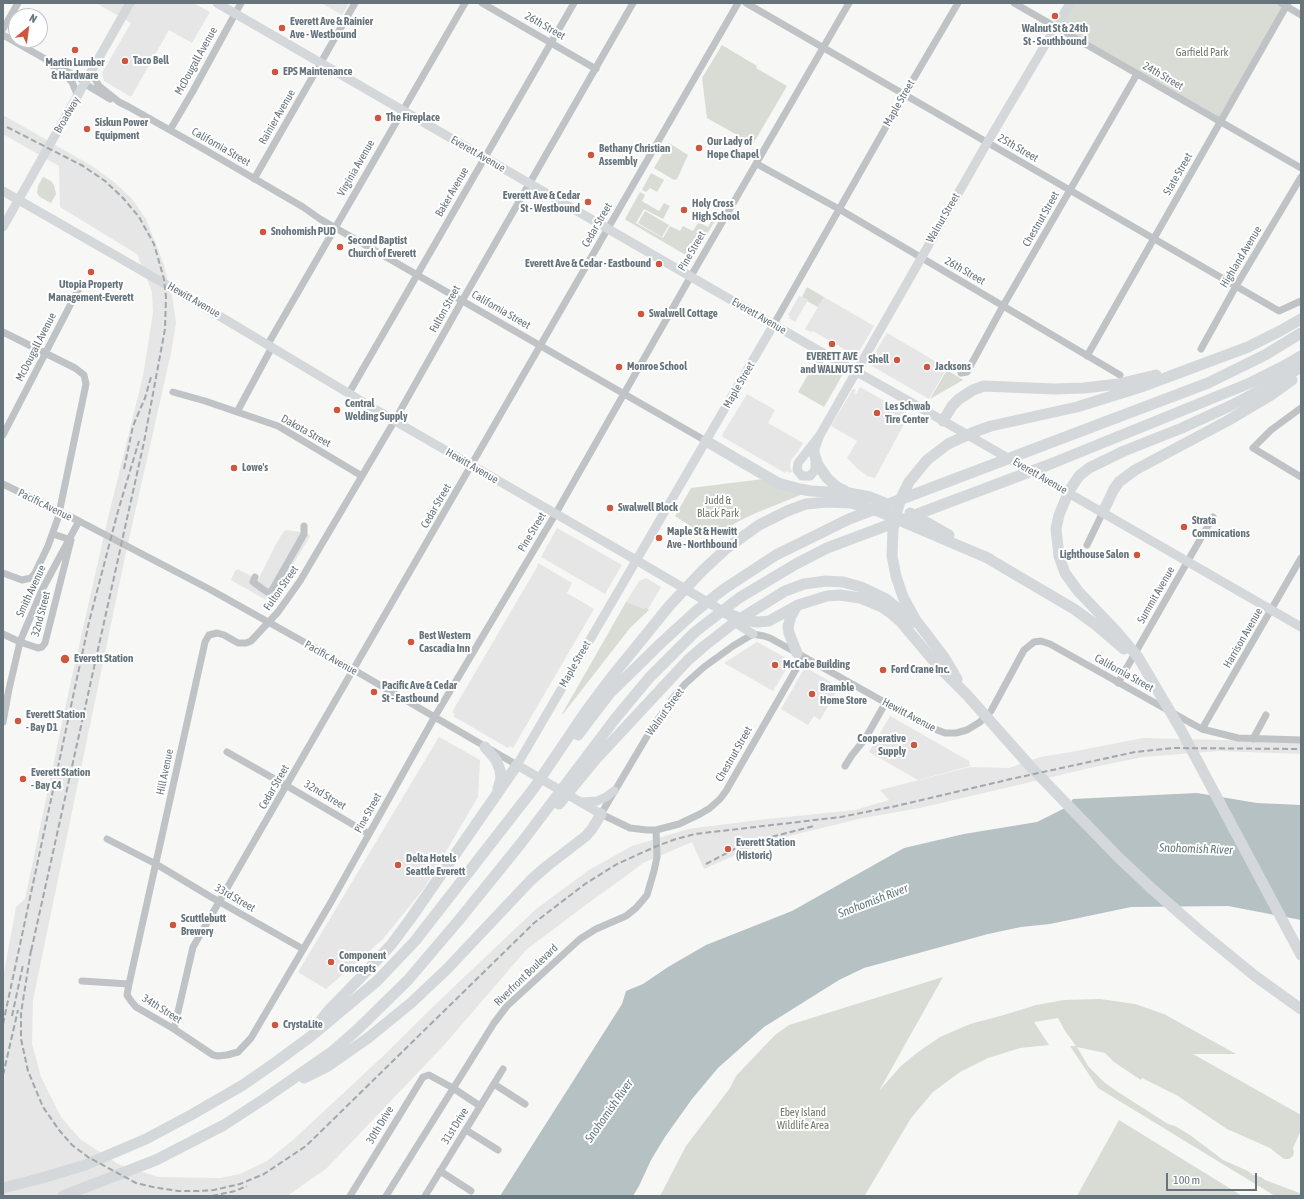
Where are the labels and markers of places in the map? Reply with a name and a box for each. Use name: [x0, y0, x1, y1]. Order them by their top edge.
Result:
marker: Walnut St & 24th St - Southbound: [1050, 11, 1060, 21]
place label: Everett Ave & Rainier Ave - Westbound: [290, 15, 373, 41]
place label: Walnut St & 24th St - Southbound: [1022, 22, 1088, 48]
marker: Everett Ave & Rainier Ave - Westbound: [277, 23, 287, 33]
marker: Martin Lumber & Hardware: [70, 45, 80, 55]
place label: Taco Bell: [133, 54, 169, 68]
place label: Martin Lumber & Hardware: [45, 56, 105, 82]
marker: Taco Bell: [120, 56, 130, 66]
place label: EPS Maintenance: [283, 65, 352, 79]
marker: EPS Maintenance: [270, 67, 280, 77]
place label: The Fireplace: [386, 111, 440, 125]
marker: The Fireplace: [373, 113, 383, 123]
place label: Siskun Power Equipment: [95, 116, 148, 142]
marker: Siskun Power Equipment: [82, 124, 92, 134]
place label: Our Lady of Hope Chapel: [707, 135, 759, 161]
place label: Bethany Christian Assembly: [599, 142, 670, 168]
marker: Our Lady of Hope Chapel: [694, 143, 704, 153]
marker: Bethany Christian Assembly: [586, 150, 596, 160]
place label: Everett Ave & Cedar St - Westbound: [503, 189, 580, 215]
marker: Everett Ave & Cedar St - Westbound: [583, 197, 593, 207]
place label: Holy Cross High School: [692, 197, 740, 223]
marker: Holy Cross High School: [679, 205, 689, 215]
place label: Snohomish PUD: [271, 225, 336, 239]
marker: Snohomish PUD: [258, 227, 268, 237]
place label: Second Baptist Church of Everett: [348, 234, 416, 260]
marker: Second Baptist Church of Everett: [335, 242, 345, 252]
place label: Everett Ave & Cedar - Eastbound: [525, 257, 651, 271]
marker: Everett Ave & Cedar - Eastbound: [654, 259, 664, 269]
marker: Utopia Property Management-Everett: [86, 267, 96, 277]
place label: Utopia Property Management-Everett: [48, 278, 134, 304]
place label: Swalwell Cottage: [649, 307, 718, 321]
marker: Swalwell Cottage: [636, 309, 646, 319]
marker: EVERETT AVE and WALNUT ST: [827, 339, 837, 349]
place label: EVERETT AVE and WALNUT ST: [800, 350, 864, 376]
place label: Shell: [868, 353, 889, 367]
marker: Shell: [892, 355, 902, 365]
place label: Monroe School: [627, 360, 687, 374]
place label: Jacksons: [935, 360, 971, 374]
marker: Monroe School: [614, 362, 624, 372]
marker: Jacksons: [922, 362, 932, 372]
place label: Central Welding Supply: [345, 397, 407, 423]
place label: Les Schwab Tire Center: [885, 400, 930, 426]
marker: Central Welding Supply: [332, 405, 342, 415]
marker: Les Schwab Tire Center: [872, 408, 882, 418]
place label: Lowe's: [242, 461, 268, 475]
marker: Lowe's: [229, 463, 239, 473]
place label: Swalwell Block: [618, 501, 678, 515]
marker: Swalwell Block: [605, 503, 615, 513]
place label: Strata Commications: [1192, 514, 1250, 540]
marker: Strata Commications: [1179, 522, 1189, 532]
place label: Maple St & Hewitt Ave - Northbound: [667, 525, 737, 551]
marker: Maple St & Hewitt Ave - Northbound: [654, 533, 664, 543]
place label: Lighthouse Salon: [1060, 548, 1129, 562]
marker: Lighthouse Salon: [1132, 550, 1142, 560]
place label: Best Western Cascadia Inn: [419, 629, 471, 655]
marker: Best Western Cascadia Inn: [406, 637, 416, 647]
place label: Everett Station: [74, 652, 133, 666]
marker: Everett Station: [59, 653, 71, 665]
place label: McCabe Building: [783, 658, 850, 672]
marker: McCabe Building: [770, 660, 780, 670]
place label: Ford Crane Inc.: [891, 663, 949, 677]
marker: Ford Crane Inc.: [878, 665, 888, 675]
place label: Pacific Ave & Cedar St - Eastbound: [382, 679, 457, 705]
place label: Bramble Home Store: [820, 681, 867, 707]
marker: Pacific Ave & Cedar St - Eastbound: [369, 687, 379, 697]
marker: Bramble Home Store: [807, 689, 817, 699]
place label: Everett Station - Bay D1: [26, 708, 85, 734]
marker: Everett Station - Bay D1: [13, 716, 23, 726]
place label: Cooperative Supply: [857, 732, 906, 758]
marker: Cooperative Supply: [909, 740, 919, 750]
place label: Everett Station - Bay C4: [31, 766, 90, 792]
marker: Everett Station - Bay C4: [18, 774, 28, 784]
place label: Everett Station (Historic): [736, 836, 795, 862]
marker: Everett Station (Historic): [723, 844, 733, 854]
place label: Delta Hotels Seattle Everett: [406, 852, 465, 878]
marker: Delta Hotels Seattle Everett: [393, 860, 403, 870]
place label: Scuttlebutt Brewery: [181, 912, 226, 938]
marker: Scuttlebutt Brewery: [168, 920, 178, 930]
place label: Component Concepts: [339, 949, 386, 975]
marker: Component Concepts: [326, 957, 336, 967]
place label: CrystaLite: [283, 1018, 323, 1032]
marker: CrystaLite: [270, 1020, 280, 1030]

